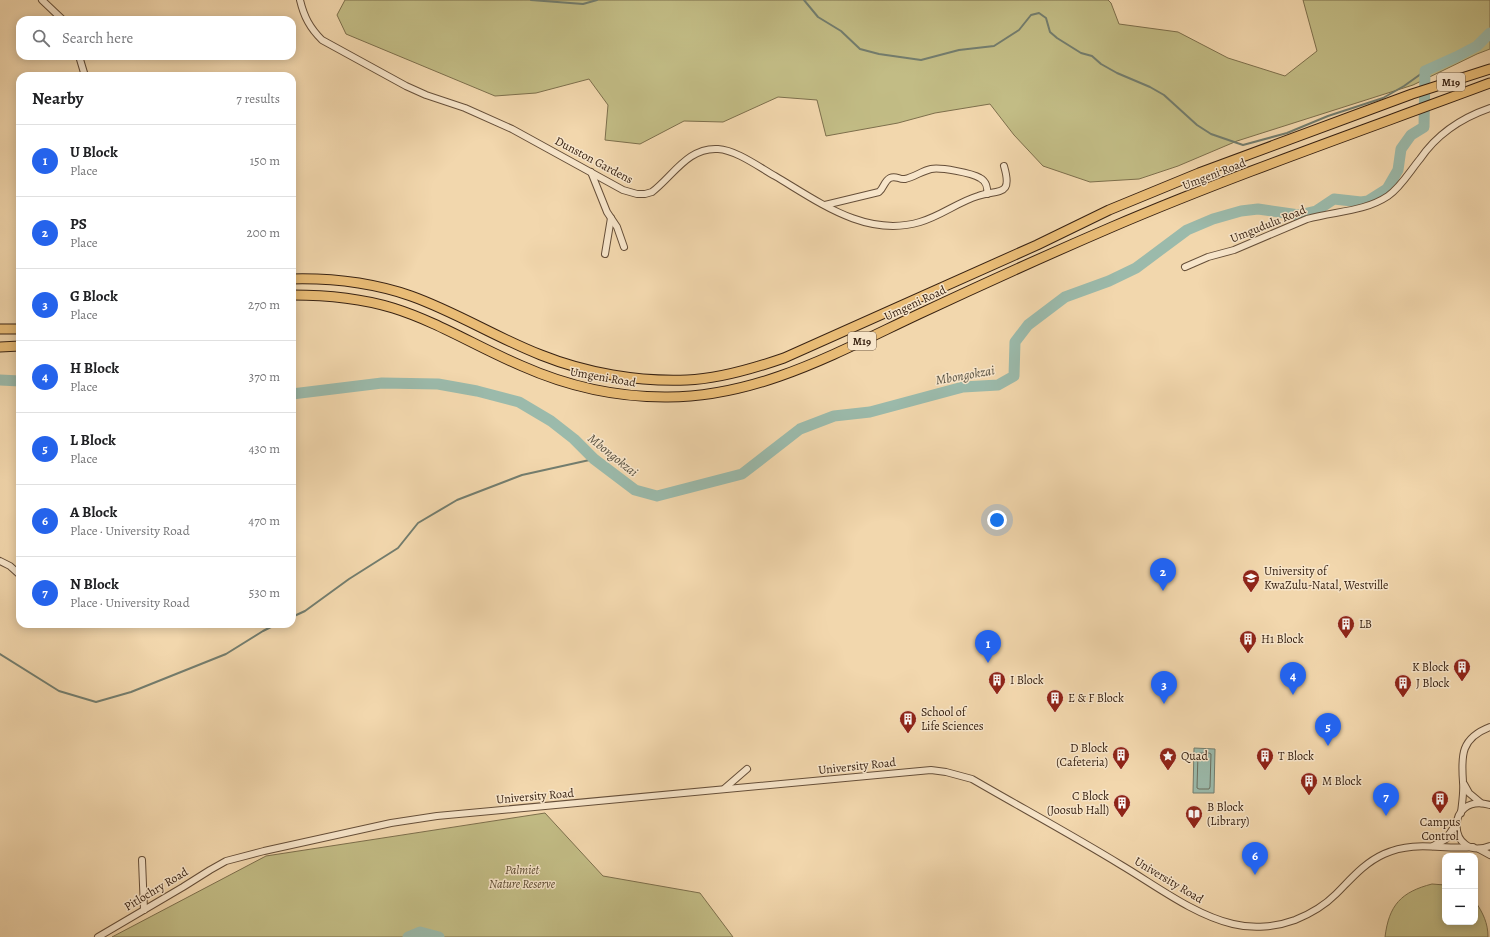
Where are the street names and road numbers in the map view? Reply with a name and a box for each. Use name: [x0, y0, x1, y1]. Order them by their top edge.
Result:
road number: M19: [1437, 73, 1465, 91]
street label: Dunston Gardens: [552, 133, 636, 187]
street label: Umgeni Road: [1180, 154, 1248, 193]
street label: Umgudulu Road: [1228, 201, 1309, 246]
street label: Umgeni Road: [881, 281, 949, 324]
road number: M19: [848, 332, 876, 350]
street label: Umgeni Road: [569, 363, 638, 391]
street label: University Road: [817, 754, 897, 778]
street label: University Road: [495, 785, 575, 807]
street label: University Road: [1131, 853, 1207, 907]
street label: Pitlochry Road: [121, 863, 191, 914]

